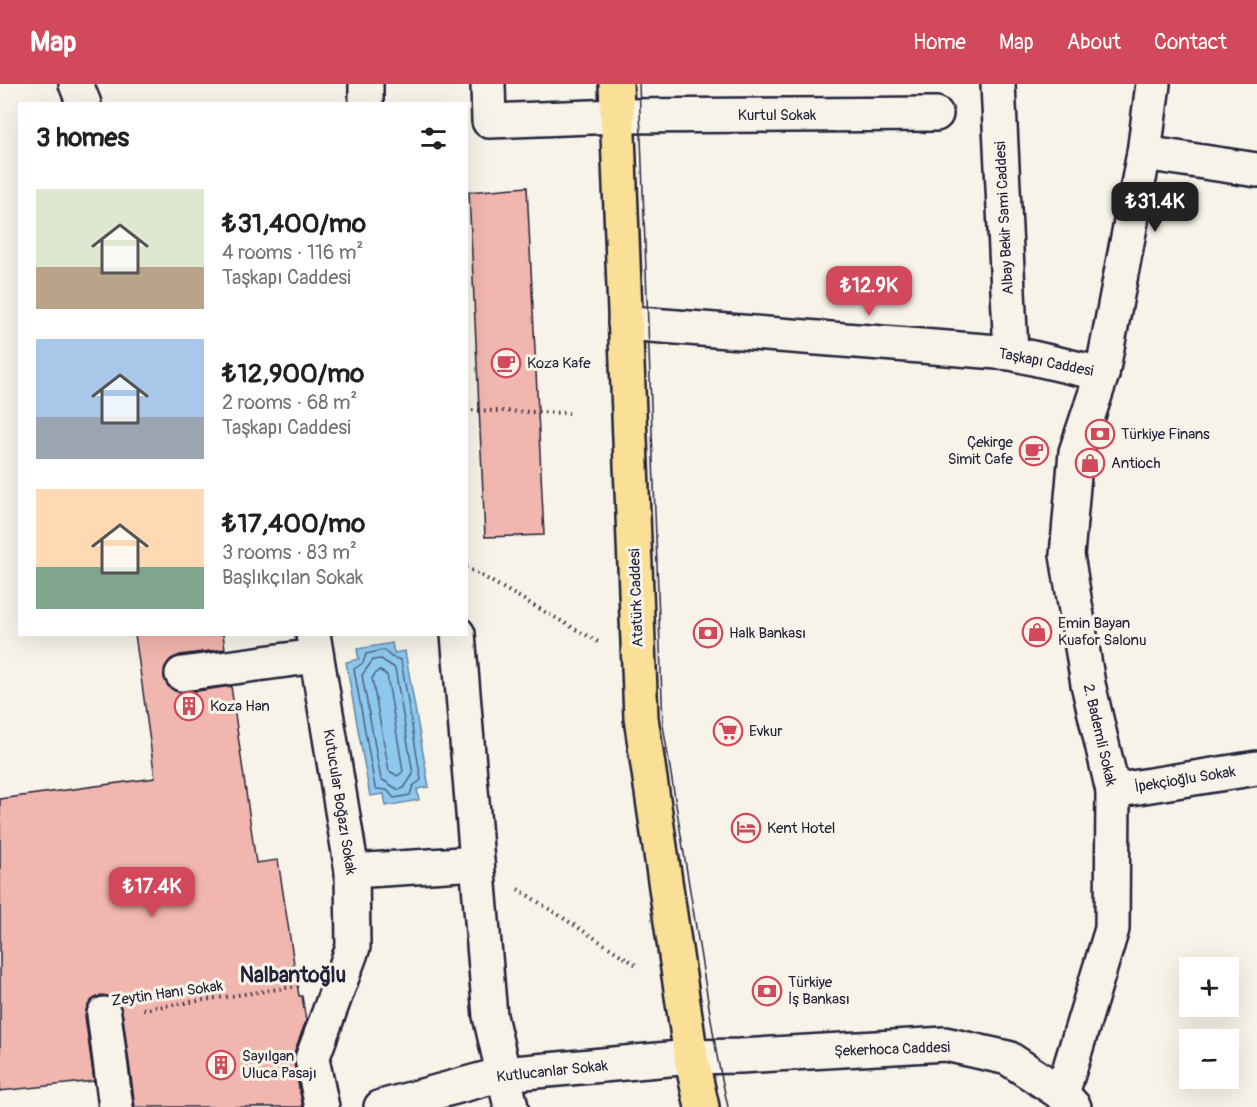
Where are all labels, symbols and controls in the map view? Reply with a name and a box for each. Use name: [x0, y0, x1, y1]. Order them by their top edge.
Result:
text: Map: [30, 25, 76, 60]
text: Home: [913, 29, 966, 56]
text: Map: [999, 29, 1034, 56]
text: About: [1067, 29, 1121, 56]
text: Contact: [1154, 29, 1227, 56]
street label: Kurtul Sokak: [738, 106, 817, 125]
text: 3 homes: [36, 122, 129, 154]
icon: filters: [417, 122, 450, 155]
street label: Albay Bekir Sami Caddesi: [991, 140, 1018, 295]
pin: ₺31.4K: [1106, 182, 1204, 233]
text: ₺31.4K: [1125, 189, 1185, 214]
text: ₺31,400/mo: [222, 208, 366, 240]
icon: home: [84, 213, 156, 285]
text: 4 rooms · 116 m²: [222, 240, 363, 265]
text: Taşkapı Caddesi: [222, 265, 351, 290]
pin: ₺12.9K: [820, 266, 918, 317]
text: ₺12.9K: [840, 273, 898, 298]
street label: Taşkapı Caddesi: [997, 344, 1095, 381]
cafe icon: Koza Kafe: [490, 347, 522, 379]
place label: Koza Kafe: [527, 354, 591, 373]
text: ₺12,900/mo: [222, 358, 364, 390]
icon: home: [84, 363, 156, 435]
text: 2 rooms · 68 m²: [222, 390, 357, 415]
text: Taşkapı Caddesi: [222, 415, 351, 440]
bank icon: Türkiye Finans: [1084, 418, 1116, 450]
place label: Türkiye Finans: [1121, 425, 1210, 444]
place label: Çekirge Simit Cafe: [948, 433, 1014, 469]
cafe icon: Çekirge Simit Cafe: [1018, 435, 1050, 467]
shop icon: Antioch: [1074, 447, 1106, 479]
place label: Antioch: [1111, 454, 1161, 473]
text: ₺17,400/mo: [222, 508, 365, 540]
icon: home: [84, 513, 156, 585]
text: 3 rooms · 83 m²: [222, 540, 357, 565]
street label: Atatürk Caddesi: [625, 548, 648, 648]
text: Başlıkçılan Sokak: [222, 565, 363, 590]
place label: Emin Bayan Kuafor Salonu: [1058, 614, 1147, 650]
shop icon: Emin Bayan Kuafor Salonu: [1021, 616, 1053, 648]
bank icon: Halk Bankası: [692, 617, 724, 649]
place label: Halk Bankası: [729, 624, 806, 643]
street label: 2. Bademli Sokak: [1079, 682, 1121, 789]
building icon: Koza Han: [173, 690, 205, 722]
place label: Koza Han: [210, 697, 270, 716]
supermarket icon: Evkur: [712, 715, 744, 747]
place label: Evkur: [749, 722, 783, 741]
street label: Kutucular Boğazı Sokak: [319, 728, 361, 877]
street label: İpekçioğlu Sokak: [1133, 762, 1238, 797]
hotel icon: Kent Hotel: [730, 812, 762, 844]
place label: Kent Hotel: [767, 819, 835, 838]
pin: ₺17.4K: [103, 867, 201, 918]
text: ₺17.4K: [123, 874, 181, 899]
map controls: [1179, 957, 1239, 1089]
button: +: [1179, 957, 1239, 1017]
district label: Nalbantoğlu: [240, 962, 346, 989]
place label: Türkiye İş Bankası: [788, 973, 850, 1009]
bank icon: Türkiye İş Bankası: [751, 975, 783, 1007]
street label: Zeytin Hanı Sokak: [110, 976, 225, 1011]
button: −: [1179, 1029, 1239, 1089]
street label: Şekerhoca Caddesi: [834, 1038, 951, 1061]
place label: Sayılgan Uluca Pasajı: [242, 1047, 317, 1083]
building icon: Sayılgan Uluca Pasajı: [205, 1049, 237, 1081]
street label: Kutlucanlar Sokak: [495, 1056, 609, 1087]

